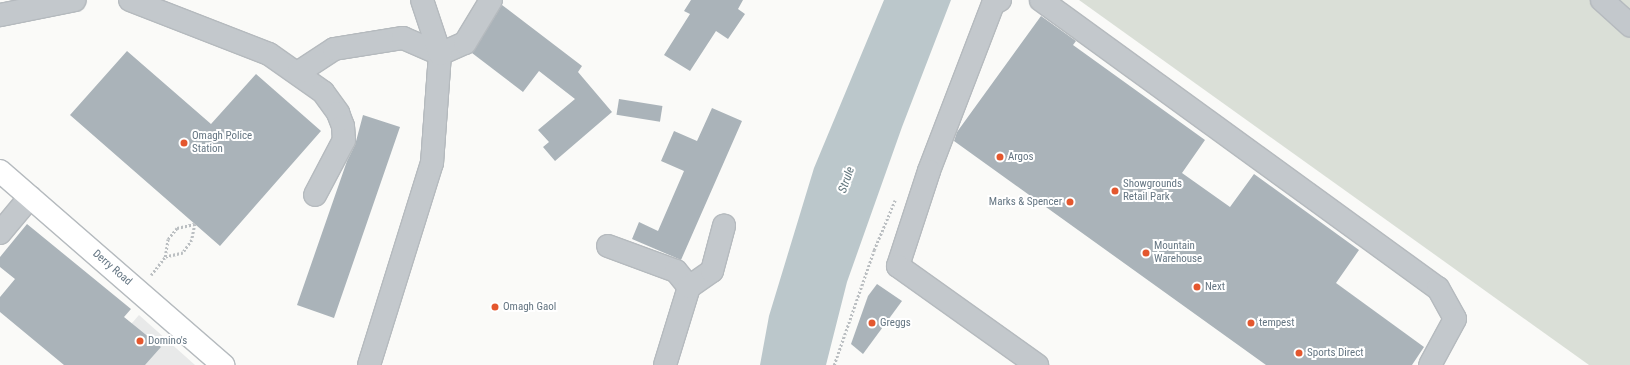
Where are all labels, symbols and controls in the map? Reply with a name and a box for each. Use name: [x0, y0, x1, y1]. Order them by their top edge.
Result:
place label: Omagh Police Station: [192, 130, 252, 156]
marker: Omagh Police Station: [179, 138, 189, 148]
place label: Argos: [1008, 150, 1034, 164]
marker: Argos: [995, 152, 1005, 162]
water label: Strule: [836, 165, 858, 195]
place label: Showgrounds Retail Park: [1123, 178, 1182, 204]
marker: Showgrounds Retail Park: [1110, 186, 1120, 196]
place label: Marks & Spencer: [989, 195, 1062, 209]
marker: Marks & Spencer: [1065, 197, 1075, 207]
place label: Mountain Warehouse: [1154, 240, 1202, 266]
street label: Derry Road: [90, 247, 134, 289]
marker: Mountain Warehouse: [1141, 248, 1151, 258]
place label: Next: [1205, 280, 1225, 294]
marker: Next: [1192, 282, 1202, 292]
place label: Omagh Gaol: [503, 300, 556, 314]
marker: Omagh Gaol: [490, 302, 500, 312]
place label: Greggs: [880, 316, 911, 330]
place label: tempest: [1259, 316, 1295, 330]
marker: Greggs: [867, 318, 877, 328]
marker: tempest: [1246, 318, 1256, 328]
place label: Domino's: [148, 334, 187, 348]
marker: Domino's: [135, 336, 145, 346]
place label: Sports Direct: [1307, 346, 1364, 360]
marker: Sports Direct: [1294, 348, 1304, 358]

